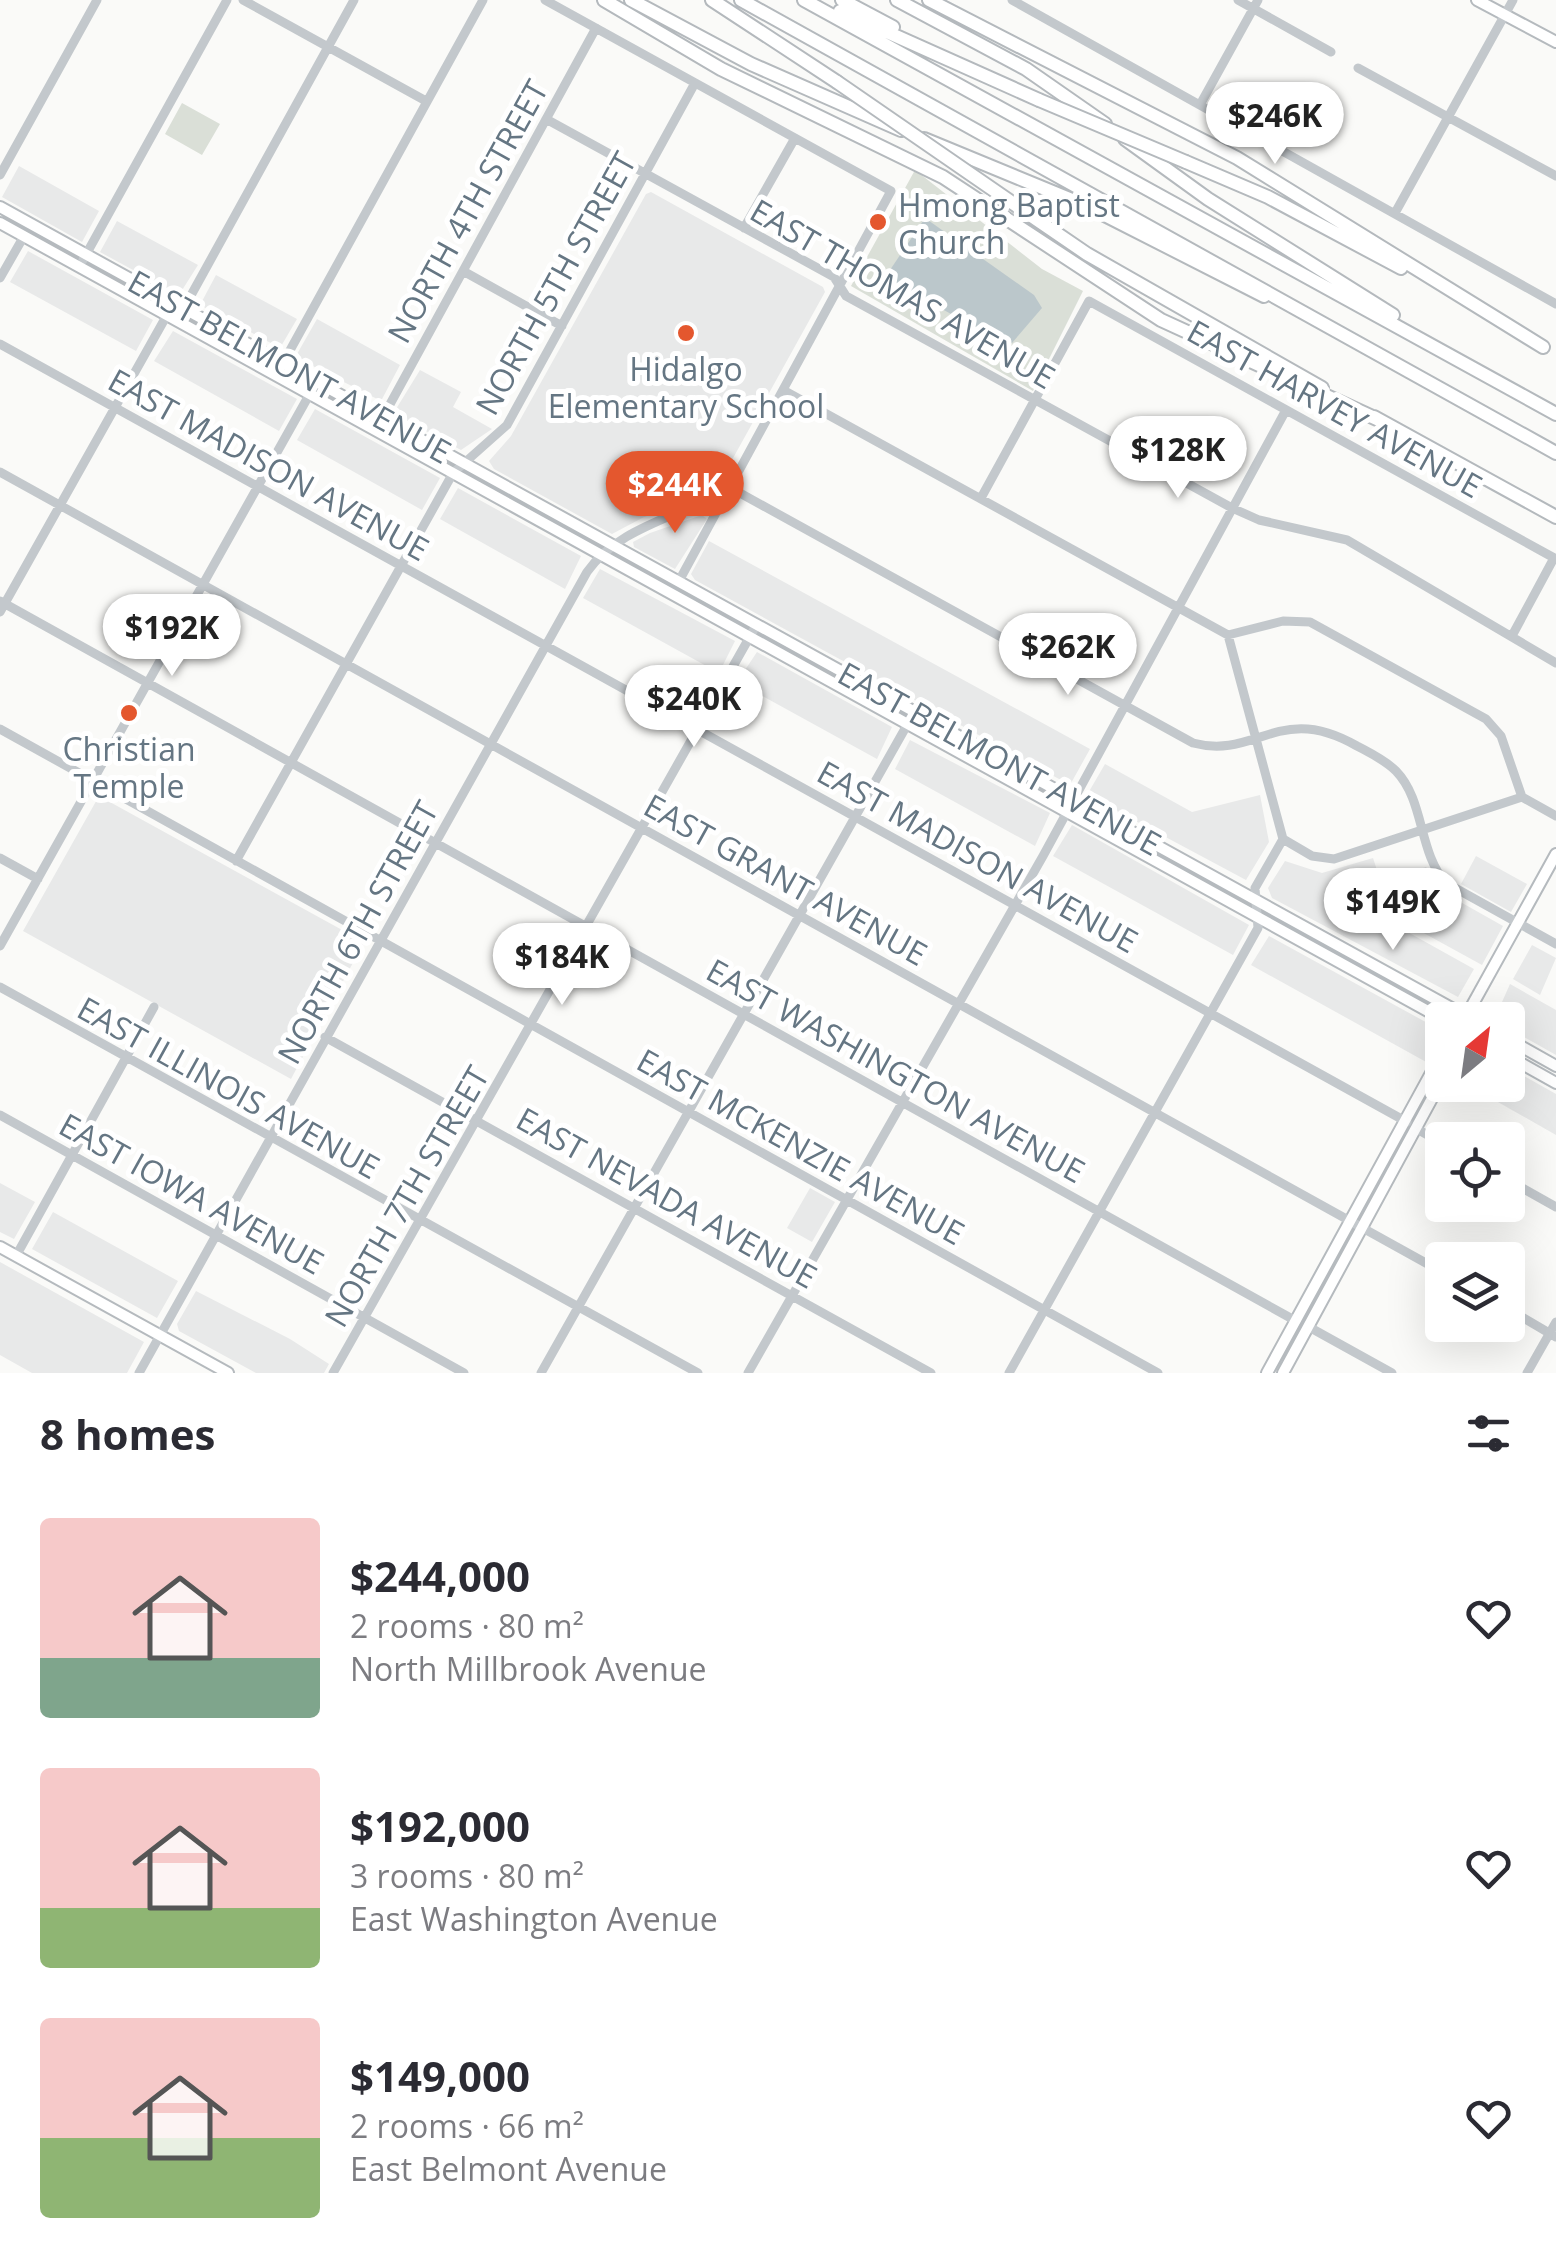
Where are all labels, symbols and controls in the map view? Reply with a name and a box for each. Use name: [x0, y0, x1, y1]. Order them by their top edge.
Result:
street label: NORTH 4TH STREET: [377, 72, 557, 350]
pin: $246K: [1205, 82, 1345, 167]
text: $246K: [1228, 93, 1322, 136]
street label: NORTH 5TH STREET: [465, 144, 645, 422]
place label: Hmong Baptist Church: [898, 183, 1120, 263]
street label: EAST THOMAS AVENUE: [743, 188, 1063, 398]
marker: Hmong Baptist Church: [867, 211, 889, 233]
street label: EAST BELMONT AVENUE: [121, 259, 459, 473]
street label: EAST HARVEY AVENUE: [1180, 309, 1490, 507]
marker: Hidalgo Elementary School: [675, 322, 697, 344]
place label: Hidalgo Elementary School: [548, 347, 824, 427]
street label: EAST MADISON AVENUE: [101, 358, 437, 570]
pin: $128K: [1108, 416, 1248, 501]
text: $128K: [1131, 427, 1225, 470]
pin: $244K: [605, 451, 745, 536]
text: $244K: [628, 462, 722, 505]
pin: $192K: [102, 594, 242, 679]
text: $192K: [125, 605, 219, 648]
pin: $262K: [998, 613, 1138, 698]
text: $262K: [1021, 624, 1115, 667]
street label: EAST BELMONT AVENUE: [831, 651, 1169, 865]
pin: $240K: [624, 665, 764, 750]
text: $240K: [647, 676, 741, 719]
marker: Christian Temple: [118, 702, 140, 724]
place label: Christian Temple: [62, 727, 196, 807]
street label: EAST MADISON AVENUE: [810, 750, 1146, 962]
street label: EAST GRANT AVENUE: [637, 783, 935, 975]
street label: NORTH 6TH STREET: [267, 793, 447, 1071]
pin: $149K: [1323, 868, 1463, 953]
text: $149K: [1346, 879, 1440, 922]
pin: $184K: [492, 923, 632, 1008]
text: $184K: [515, 934, 609, 977]
street label: EAST WASHINGTON AVENUE: [699, 948, 1093, 1192]
street label: EAST ILLINOIS AVENUE: [70, 986, 388, 1188]
north arrow: [1425, 1002, 1525, 1102]
map controls: [1425, 1002, 1525, 1342]
street label: EAST MCKENZIE AVENUE: [630, 1038, 972, 1254]
street label: NORTH 7TH STREET: [314, 1058, 498, 1334]
street label: EAST NEVADA AVENUE: [509, 1097, 825, 1297]
street label: EAST IOWA AVENUE: [52, 1103, 332, 1283]
button: locate: [1425, 1122, 1525, 1222]
button: layers: [1425, 1242, 1525, 1342]
text: 8 homes: [40, 1405, 215, 1462]
icon: filters: [1461, 1406, 1516, 1461]
text: $244,000: [350, 1547, 530, 1604]
icon: home: [120, 1558, 240, 1678]
icon: heart: [1461, 1591, 1516, 1646]
text: 2 rooms · 80 m²: [350, 1604, 584, 1647]
text: North Millbrook Avenue: [350, 1647, 706, 1690]
text: $192,000: [350, 1797, 530, 1854]
icon: home: [120, 1808, 240, 1928]
icon: heart: [1461, 1841, 1516, 1896]
text: 3 rooms · 80 m²: [350, 1854, 584, 1897]
text: East Washington Avenue: [350, 1897, 718, 1940]
text: $149,000: [350, 2047, 530, 2104]
icon: home: [120, 2058, 240, 2178]
icon: heart: [1461, 2091, 1516, 2146]
text: 2 rooms · 66 m²: [350, 2104, 584, 2147]
text: East Belmont Avenue: [350, 2147, 667, 2190]

